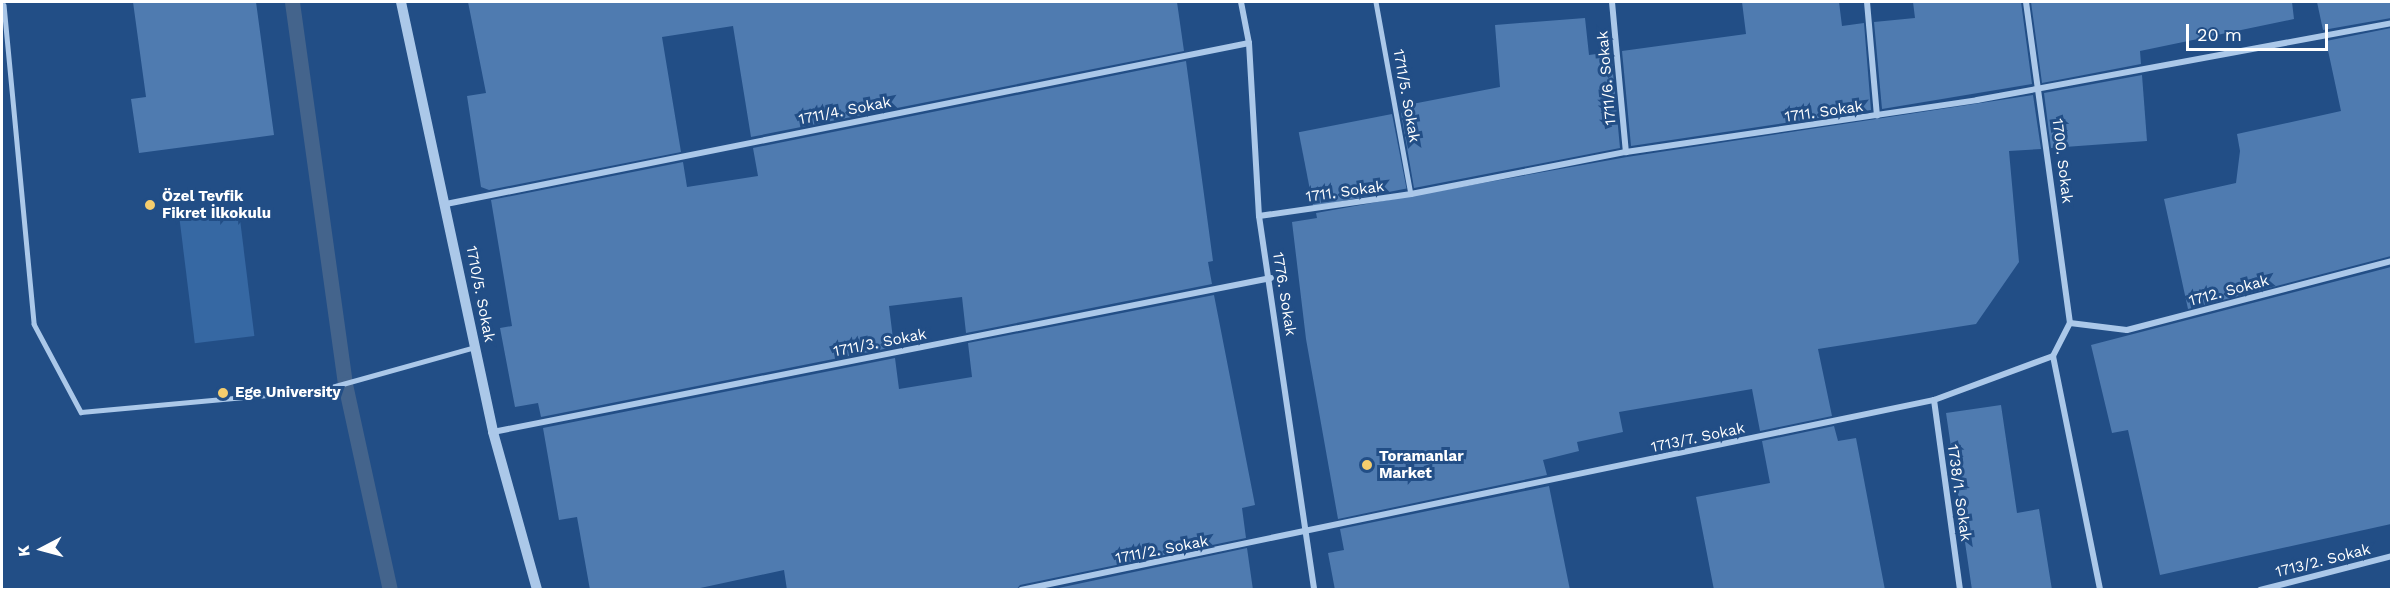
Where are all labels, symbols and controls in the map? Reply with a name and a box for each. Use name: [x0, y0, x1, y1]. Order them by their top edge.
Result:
scale bar: [2189, 12, 2332, 50]
text: 20 m: [2197, 24, 2242, 45]
street label: 1711/6. Sokak: [1594, 30, 1620, 126]
street label: 1711/5. Sokak: [1389, 48, 1423, 144]
street label: 1711/4. Sokak: [797, 93, 893, 129]
street label: 1711. Sokak: [1784, 98, 1864, 126]
street label: 1700. Sokak: [2048, 118, 2076, 204]
street label: 1711. Sokak: [1305, 178, 1385, 206]
place label: Özel Tevfik Fikret İlkokulu: [162, 187, 271, 222]
marker: Özel Tevfik Fikret İlkokulu: [143, 198, 157, 212]
street label: 1710/5. Sokak: [462, 244, 498, 344]
street label: 1776. Sokak: [1268, 251, 1300, 337]
street label: 1712. Sokak: [2187, 272, 2271, 310]
street label: 1711/3. Sokak: [832, 325, 928, 361]
place label: Ege University: [235, 384, 341, 402]
marker: Ege University: [216, 386, 230, 400]
street label: 1713/7. Sokak: [1649, 419, 1747, 457]
street label: 1738/1. Sokak: [1943, 443, 1975, 543]
place label: Toramanlar Market: [1379, 447, 1464, 482]
marker: Toramanlar Market: [1360, 458, 1374, 472]
north arrow: [12, 519, 72, 579]
street label: 1711/2. Sokak: [1114, 532, 1210, 568]
street label: 1713/2. Sokak: [2274, 541, 2372, 581]
text: K: [14, 544, 34, 557]

